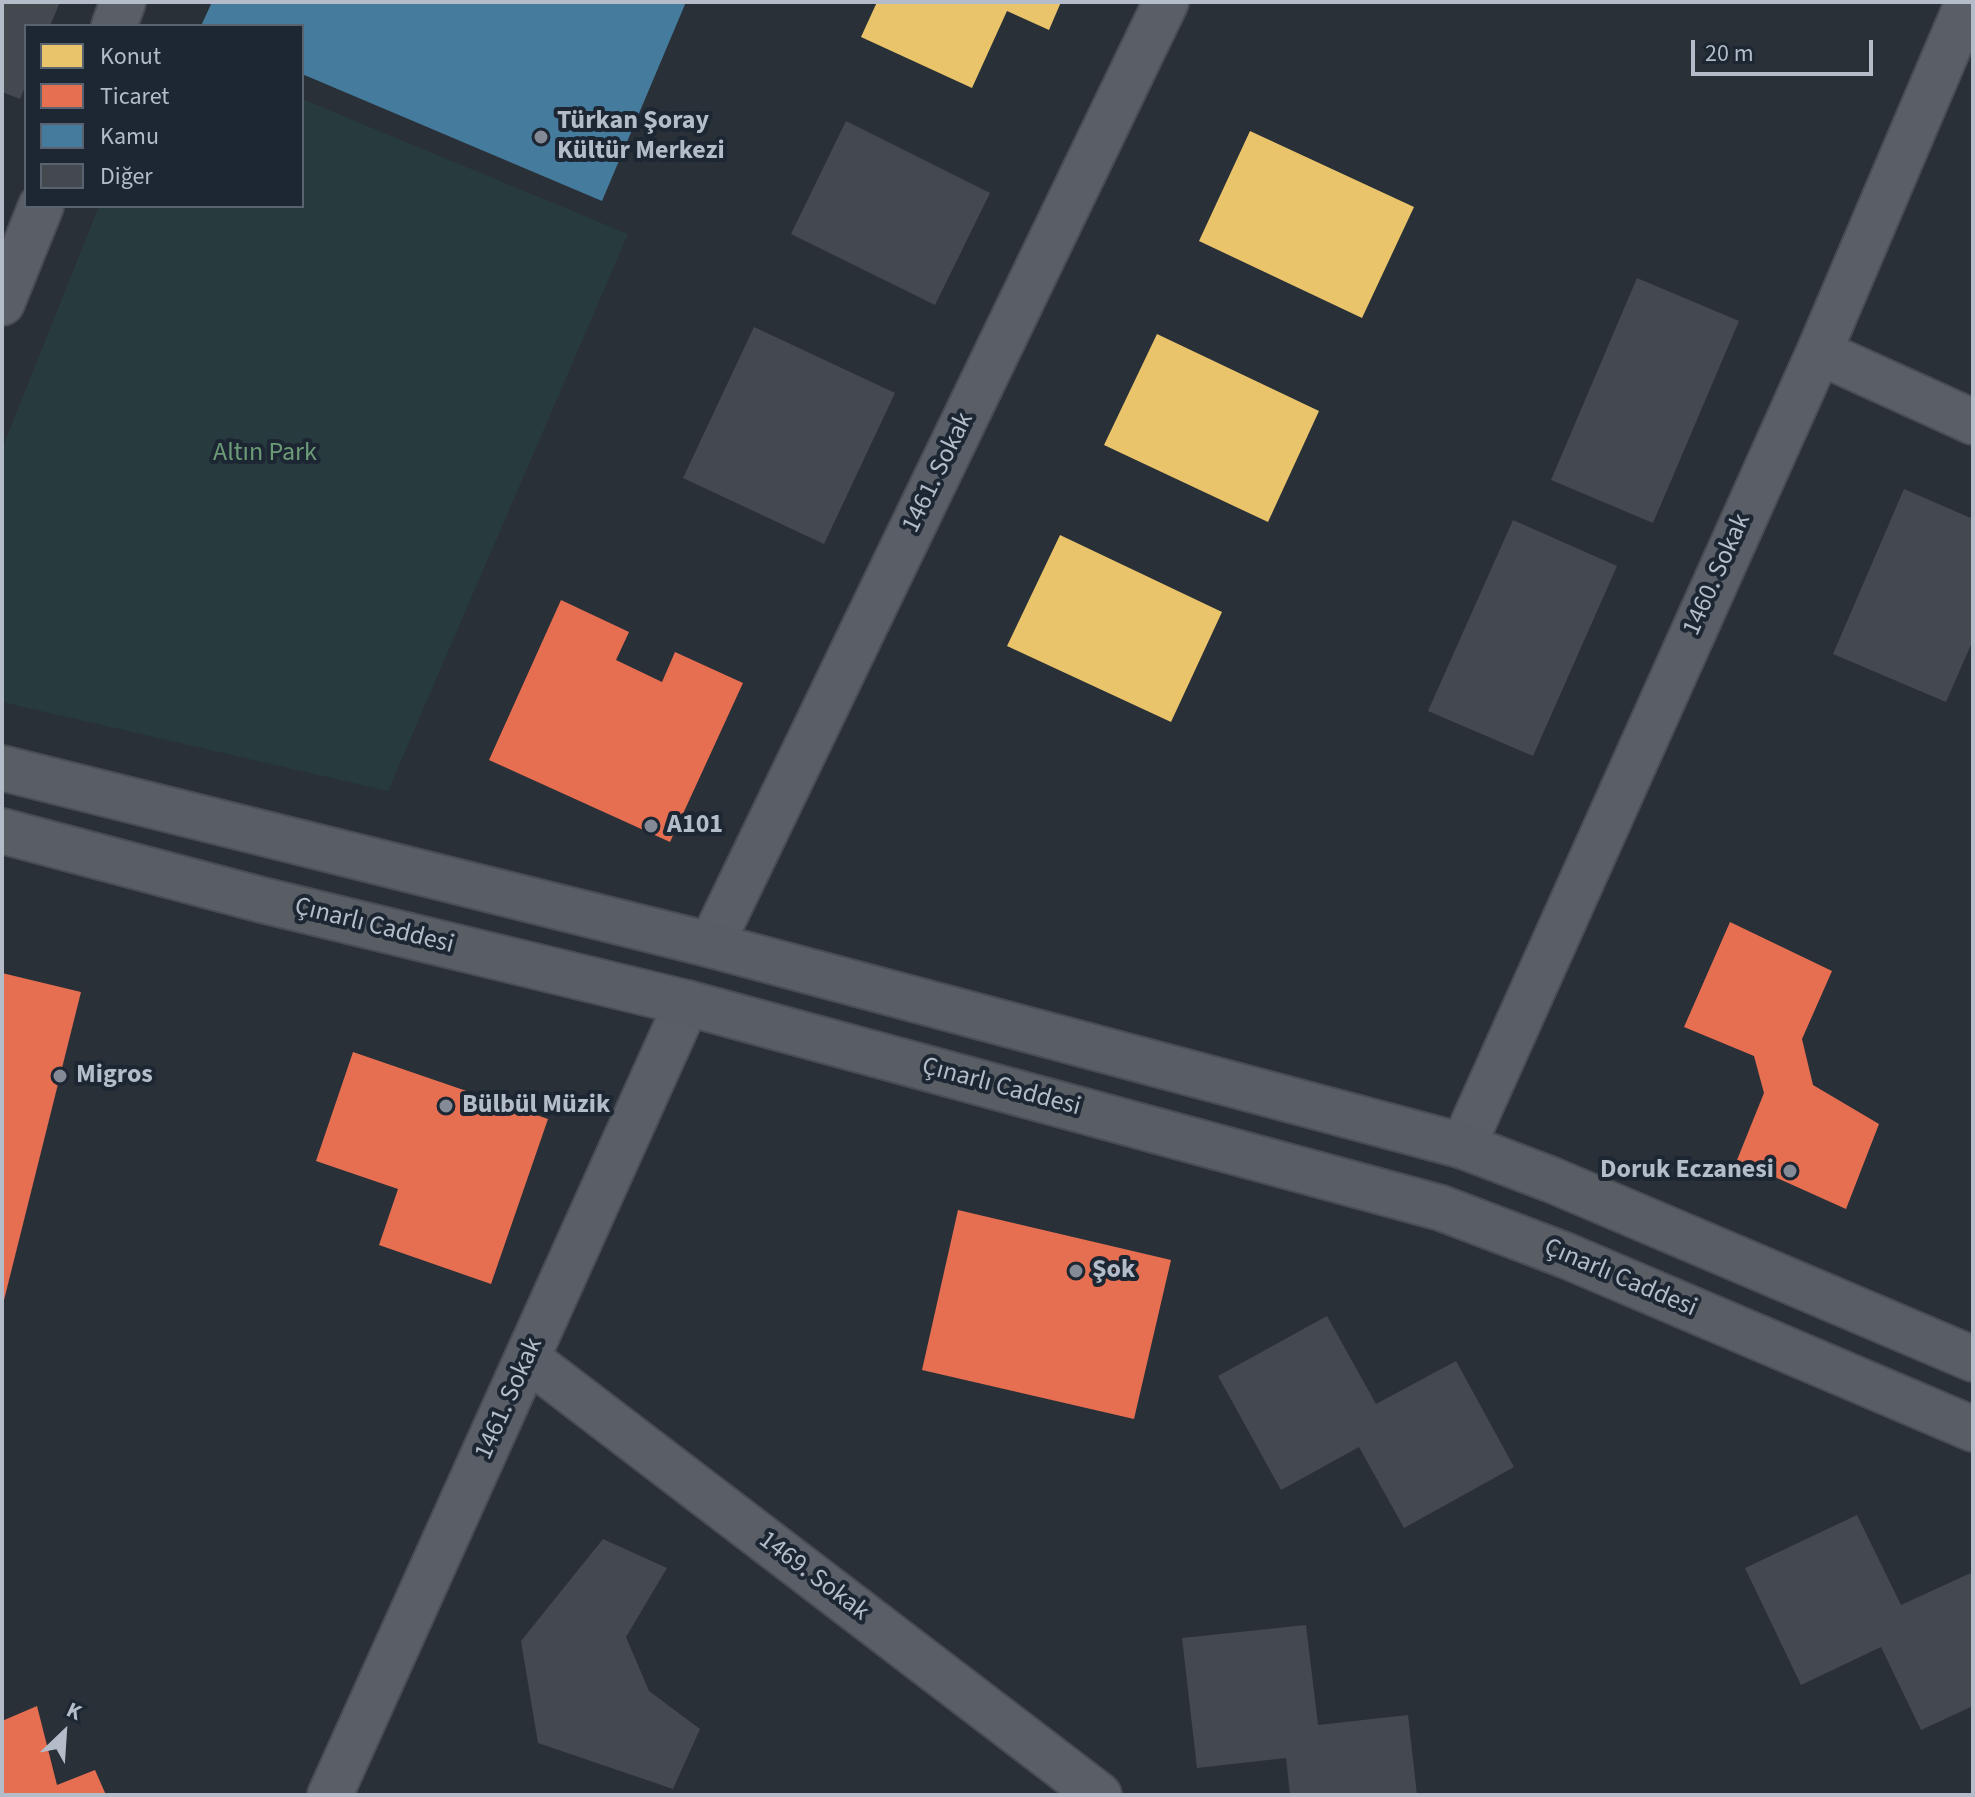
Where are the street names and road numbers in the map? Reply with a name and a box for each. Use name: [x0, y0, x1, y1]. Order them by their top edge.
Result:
street label: 1461. Sokak: [897, 408, 981, 538]
street label: 1460. Sokak: [1677, 509, 1759, 641]
street label: Çınarlı Caddesi: [291, 892, 457, 962]
street label: Çınarlı Caddesi: [918, 1052, 1084, 1124]
street label: Çınarlı Caddesi: [1539, 1233, 1701, 1325]
street label: 1461. Sokak: [469, 1333, 551, 1465]
street label: 1469. Sokak: [752, 1525, 874, 1629]

